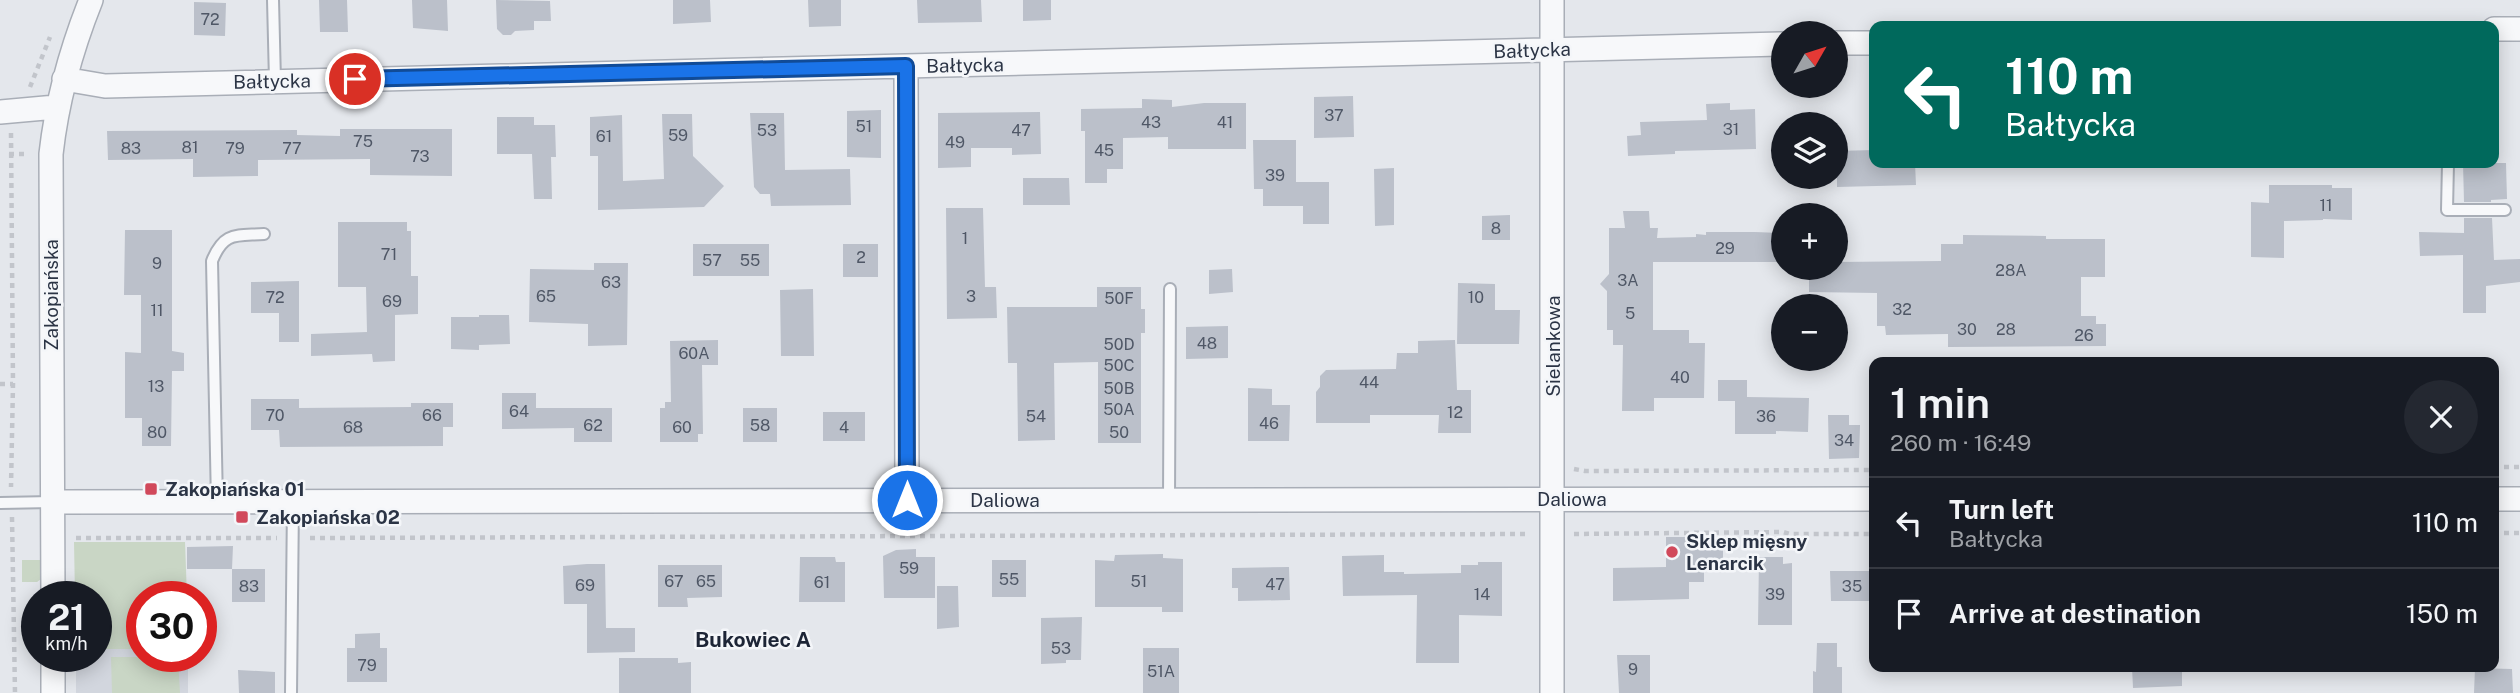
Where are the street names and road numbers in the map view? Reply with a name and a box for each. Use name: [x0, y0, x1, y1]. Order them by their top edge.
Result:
street label: Bałtycka: [1493, 38, 1571, 62]
street label: Bałtycka: [926, 53, 1004, 77]
street label: Bałtycka: [233, 69, 311, 93]
street label: Zakopiańska: [40, 239, 62, 351]
street label: Sielankowa: [1542, 295, 1564, 397]
street label: Daliowa: [1537, 488, 1607, 510]
street label: Daliowa: [970, 489, 1040, 511]

